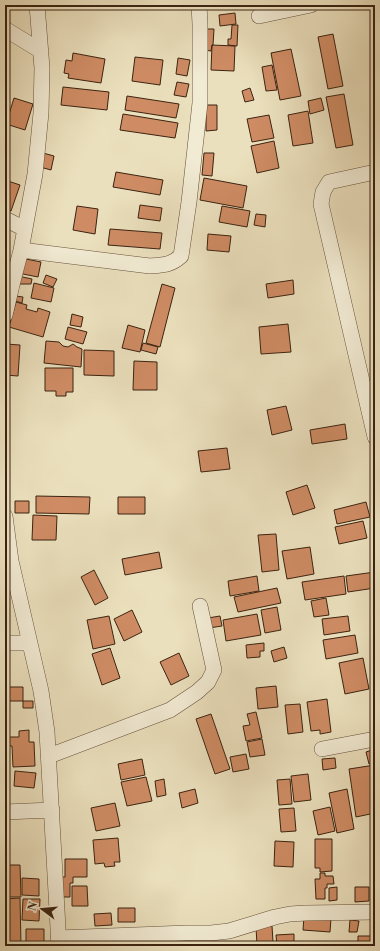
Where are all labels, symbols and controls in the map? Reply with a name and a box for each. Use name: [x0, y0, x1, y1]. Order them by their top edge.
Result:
north arrow: [22, 889, 62, 929]
text: N: [25, 900, 41, 913]

